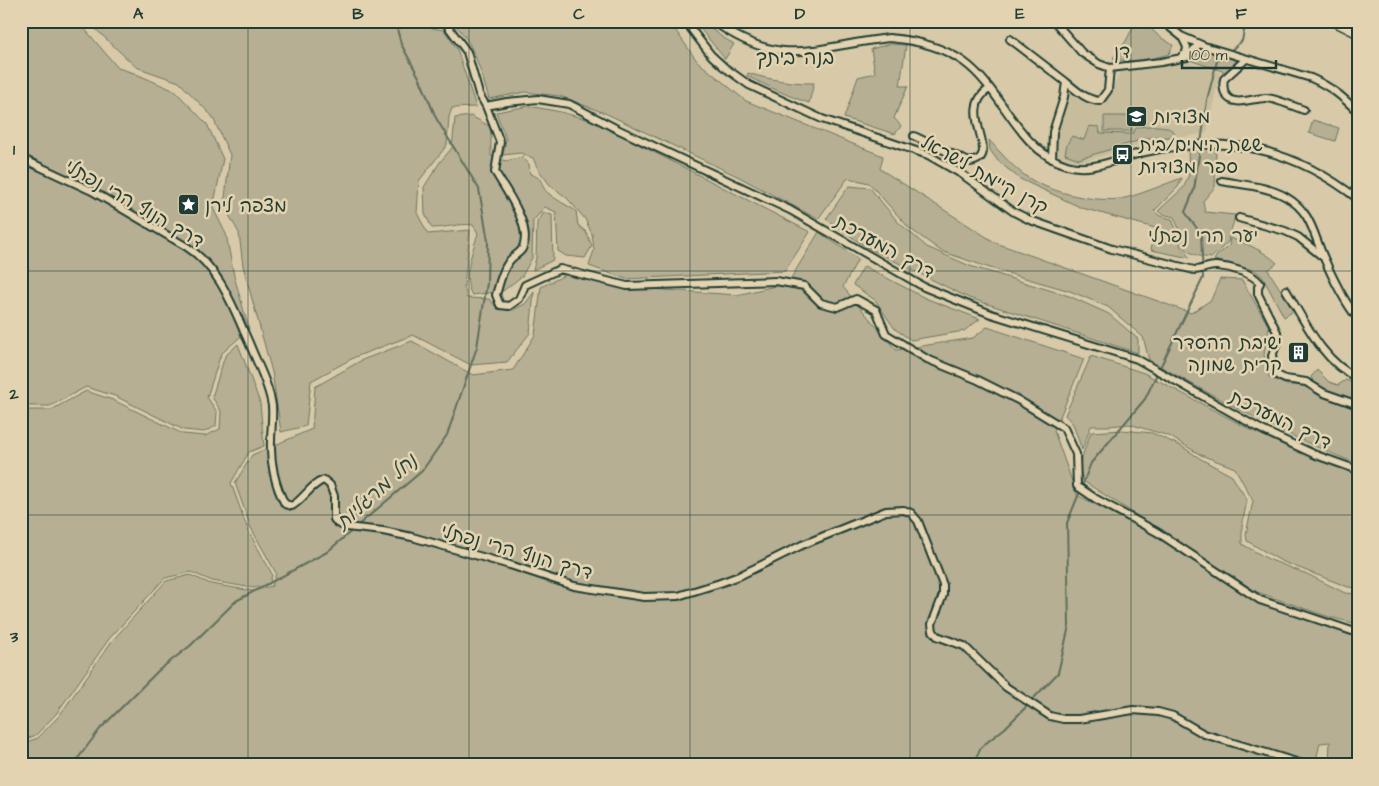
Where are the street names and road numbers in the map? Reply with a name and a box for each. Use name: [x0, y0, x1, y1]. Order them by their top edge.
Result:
street label: דן: [1113, 39, 1131, 66]
street label: קרן קיימת לישראל: [916, 129, 1053, 222]
street label: דרך הנוף הרי נפתלי: [60, 153, 209, 255]
street label: דרך המערכת: [829, 208, 939, 286]
street label: דרך המערכת: [1224, 384, 1336, 457]
street label: דרך הנוף הרי נפתלי: [438, 518, 596, 587]

